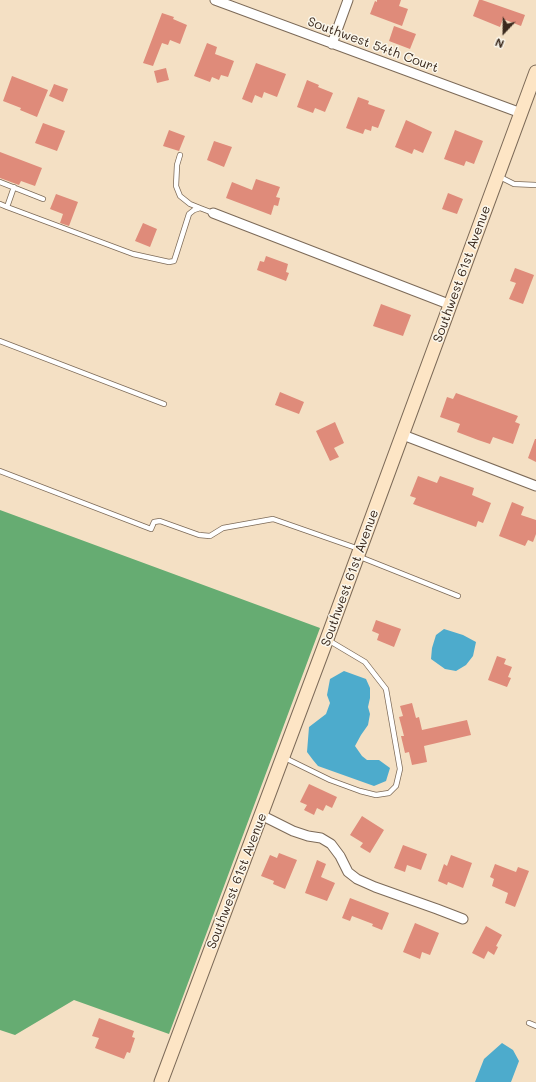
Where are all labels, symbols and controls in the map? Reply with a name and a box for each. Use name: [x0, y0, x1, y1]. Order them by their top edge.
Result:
north arrow: [484, 12, 524, 52]
street label: Southwest 54th Court: [305, 14, 441, 76]
text: N: [493, 35, 506, 52]
street label: Southwest 61st Avenue: [430, 204, 494, 344]
street label: Southwest 61st Avenue: [318, 508, 382, 648]
street label: Southwest 61st Avenue: [204, 811, 270, 951]

